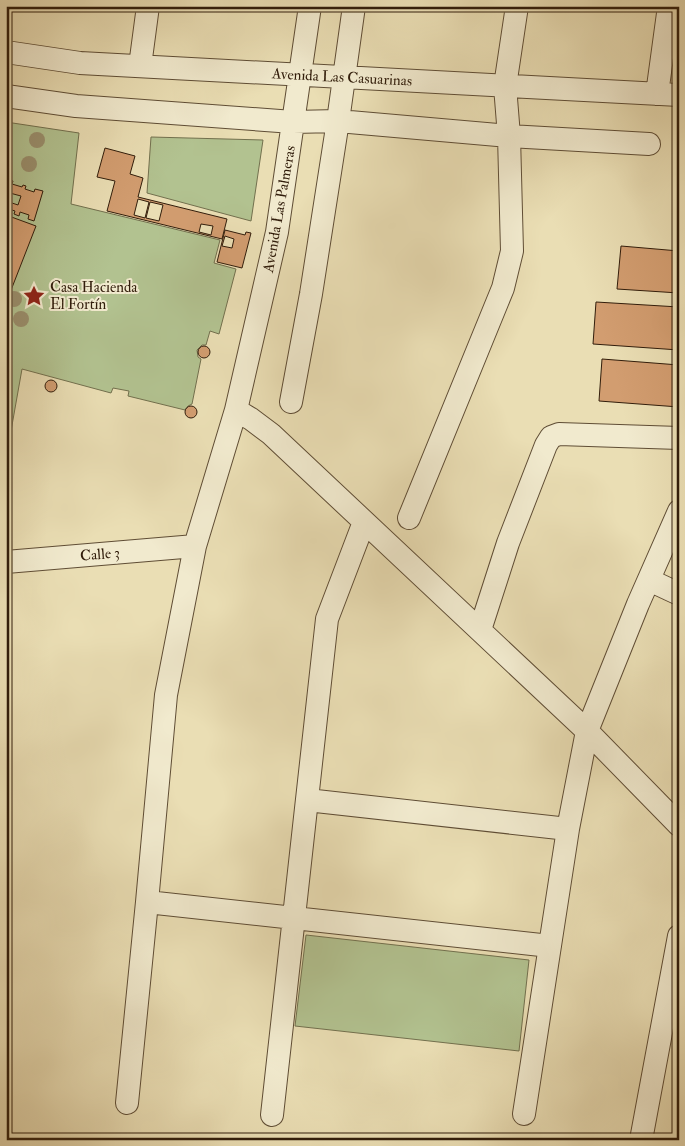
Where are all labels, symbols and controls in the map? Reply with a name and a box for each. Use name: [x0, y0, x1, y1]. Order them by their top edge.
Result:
street label: Avenida Las Casuarinas: [270, 64, 412, 91]
street label: Avenida Las Palmeras: [259, 144, 300, 275]
place label: Casa Hacienda El Fortín: [50, 278, 138, 314]
place icon: Casa Hacienda El Fortín: [21, 283, 47, 309]
street label: Calle 3: [79, 543, 121, 566]

